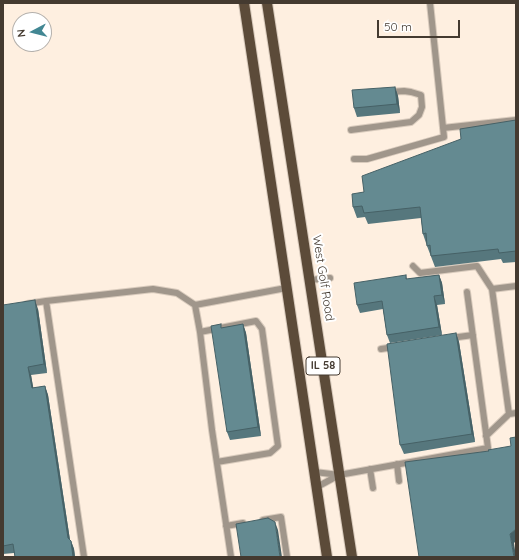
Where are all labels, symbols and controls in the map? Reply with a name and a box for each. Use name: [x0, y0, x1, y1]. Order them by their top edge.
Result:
north arrow: [12, 12, 52, 52]
scale bar: [379, 12, 462, 38]
text: 50 m: [384, 19, 412, 34]
text: N: [14, 28, 29, 38]
street label: West Golf Road: [309, 234, 337, 322]
road number: IL 58: [306, 357, 340, 375]

